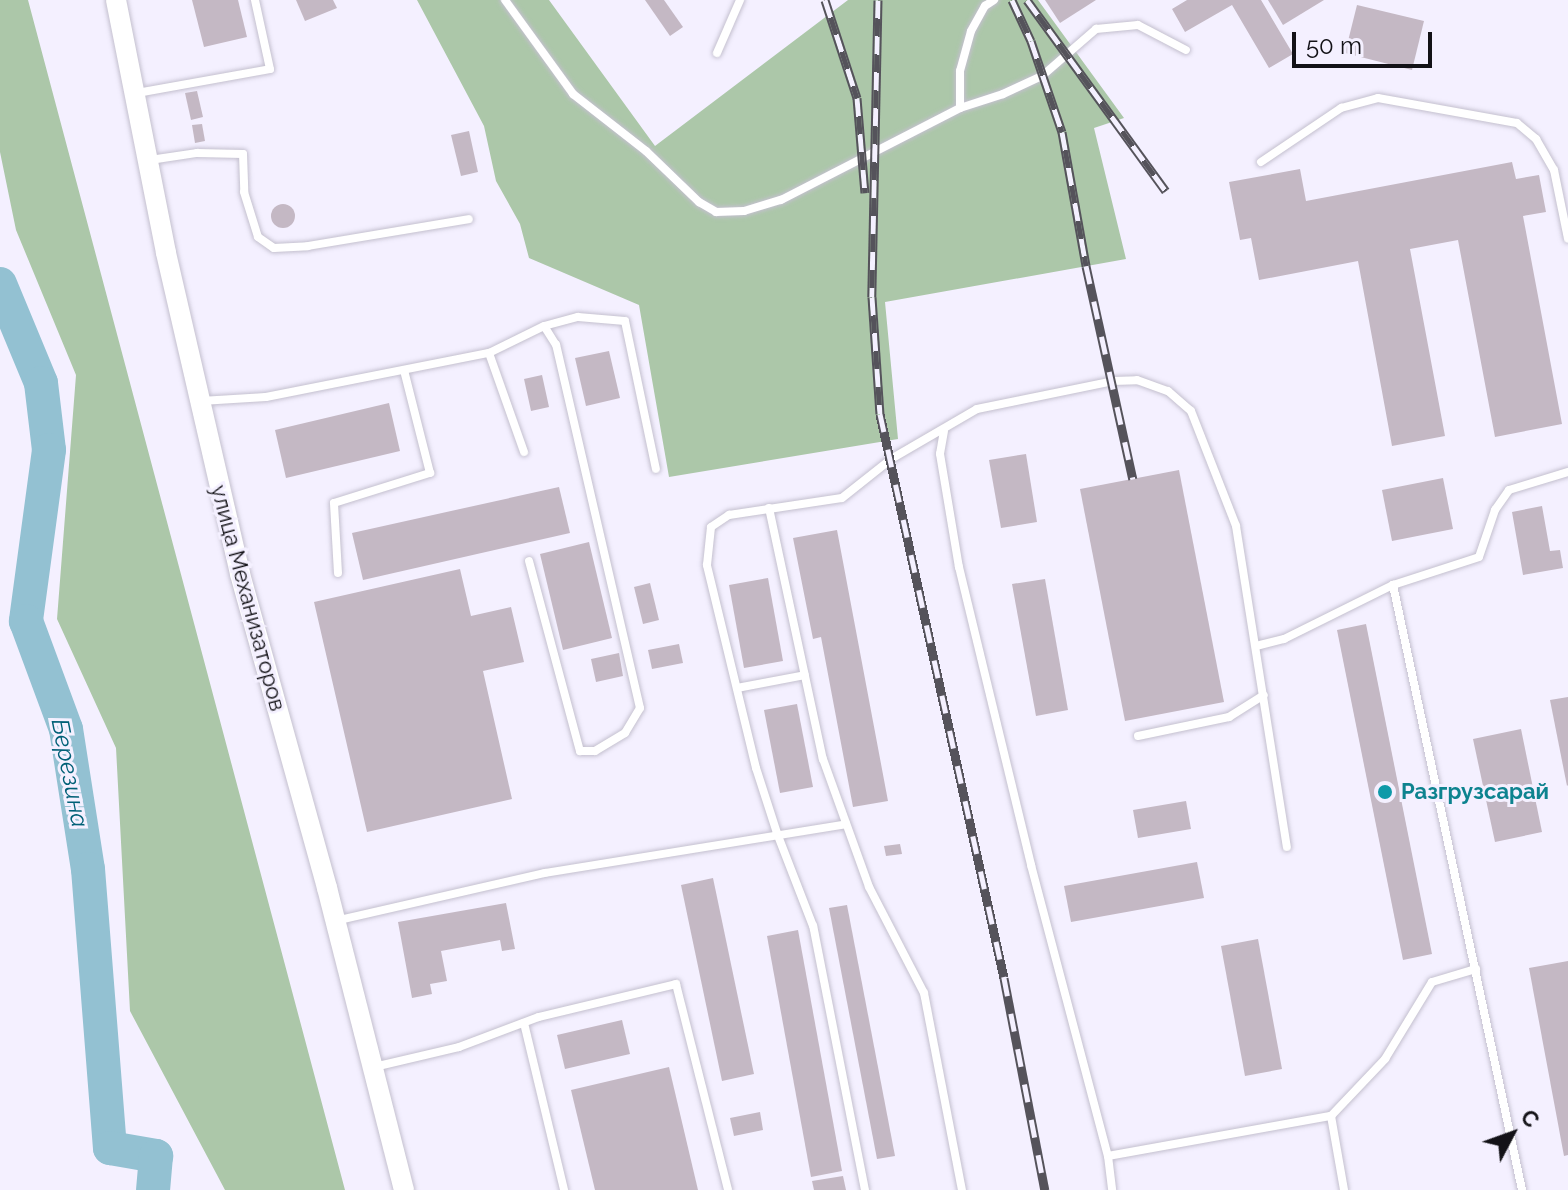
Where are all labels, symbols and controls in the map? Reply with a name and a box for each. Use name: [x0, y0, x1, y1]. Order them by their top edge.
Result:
scale bar: [1296, 16, 1436, 66]
text: 50 m: [1306, 31, 1362, 60]
street label: улица Механизаторов: [205, 482, 291, 714]
water label: Березина: [45, 716, 95, 830]
place label: Разгрузсарай: [1401, 779, 1549, 805]
marker: Разгрузсарай: [1376, 783, 1394, 801]
north arrow: [1472, 1094, 1552, 1174]
text: С: [1515, 1104, 1545, 1132]

